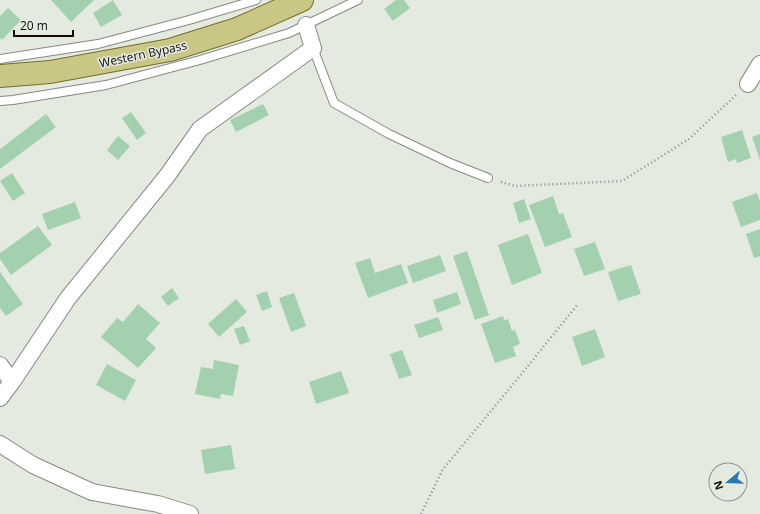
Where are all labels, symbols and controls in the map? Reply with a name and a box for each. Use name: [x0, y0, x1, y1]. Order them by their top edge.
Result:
scale bar: [14, 12, 73, 38]
text: 20 m: [20, 17, 48, 34]
street label: Western Bypass: [98, 36, 189, 72]
north arrow: [708, 462, 748, 502]
text: N: [710, 479, 727, 492]

